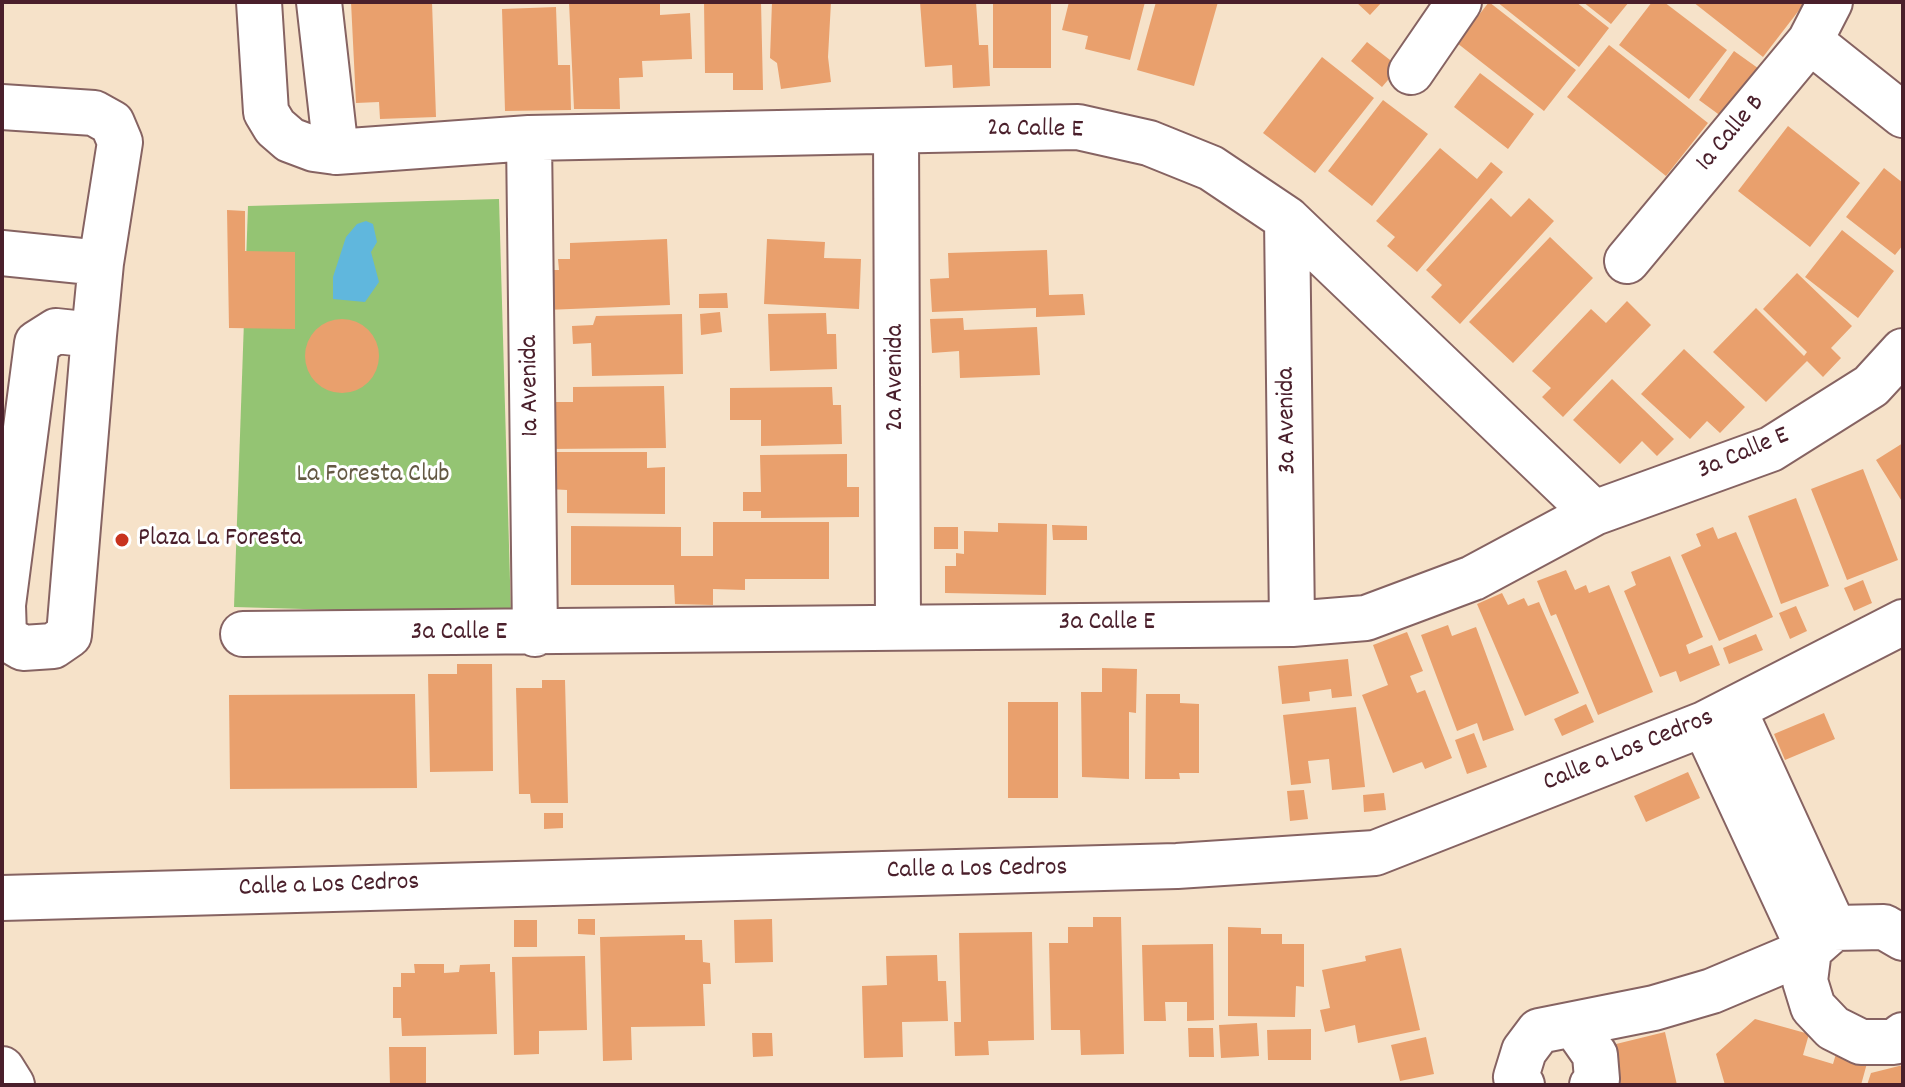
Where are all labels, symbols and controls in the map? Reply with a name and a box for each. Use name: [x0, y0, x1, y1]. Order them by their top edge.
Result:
street label: 1a Calle B: [1691, 89, 1773, 179]
street label: 2a Calle E: [987, 115, 1083, 147]
street label: 2a Avenida: [881, 324, 913, 432]
street label: 1a Avenida: [516, 335, 548, 437]
street label: 3a Avenida: [1272, 367, 1306, 475]
street label: 3a Calle E: [1694, 422, 1794, 488]
park label: La Foresta Club: [296, 460, 450, 492]
place label: Plaza La Foresta: [138, 524, 302, 556]
marker: Plaza La Foresta: [113, 531, 131, 549]
street label: 3a Calle E: [1059, 608, 1155, 640]
street label: 3a Calle E: [411, 618, 507, 650]
street label: Calle a Los Cedros: [1539, 704, 1719, 800]
street label: Calle a Los Cedros: [886, 854, 1068, 888]
street label: Calle a Los Cedros: [238, 868, 420, 906]

